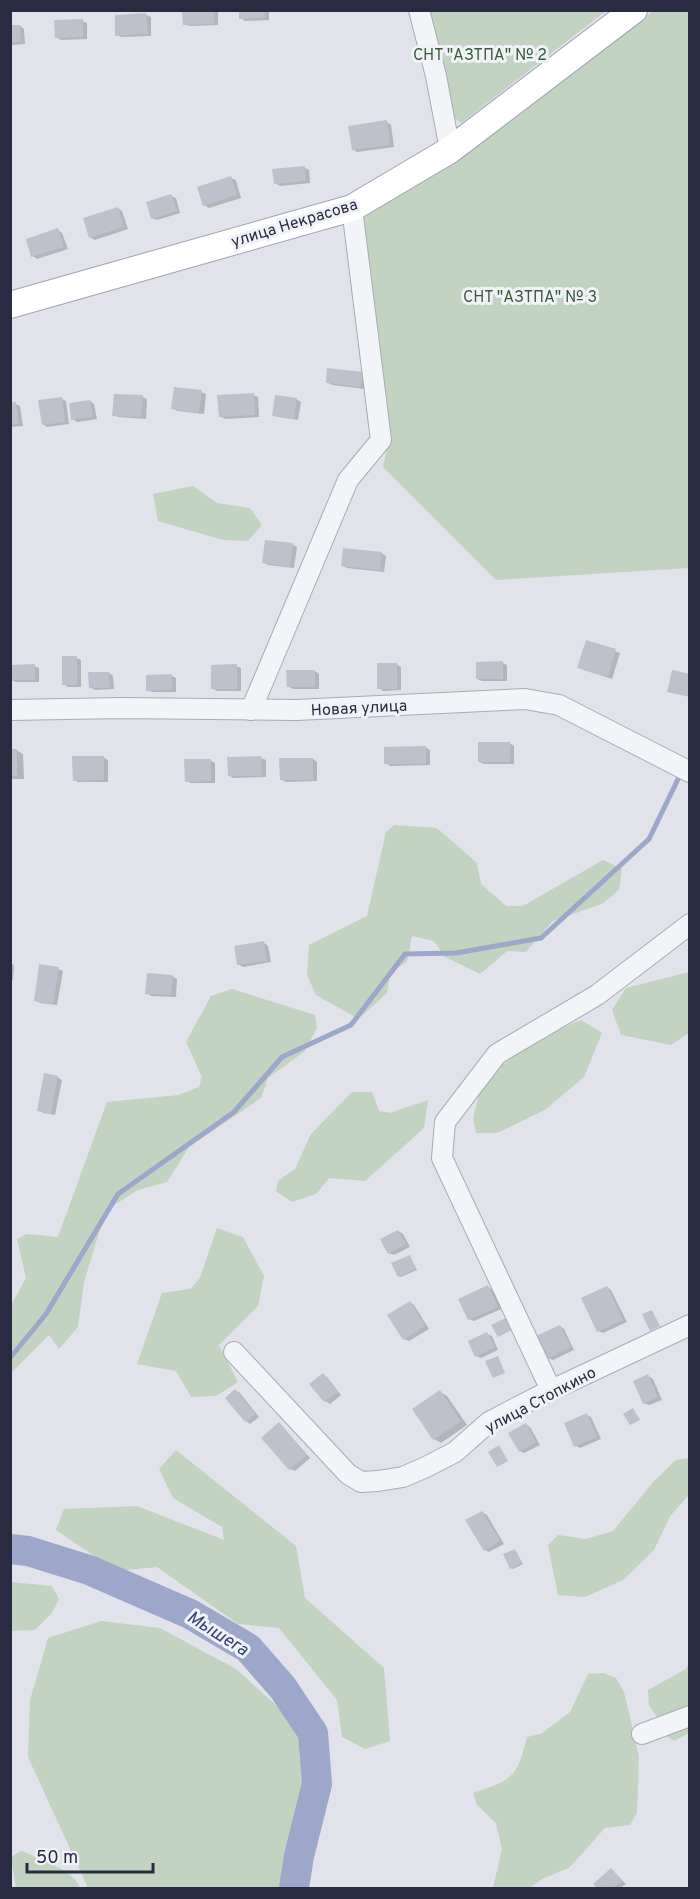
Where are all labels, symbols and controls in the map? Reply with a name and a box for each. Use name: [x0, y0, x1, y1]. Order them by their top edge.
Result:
park label: СНТ "АЗТПА" № 2: [413, 46, 547, 66]
street label: улица Некрасова: [229, 195, 360, 253]
park label: СНТ "АЗТПА" № 3: [463, 288, 597, 308]
street label: Новая улица: [310, 696, 408, 722]
street label: улица Стопкино: [482, 1363, 600, 1438]
water label: Мышега: [182, 1606, 253, 1662]
scale bar: [27, 1836, 153, 1874]
text: 50 m: [36, 1847, 78, 1870]

